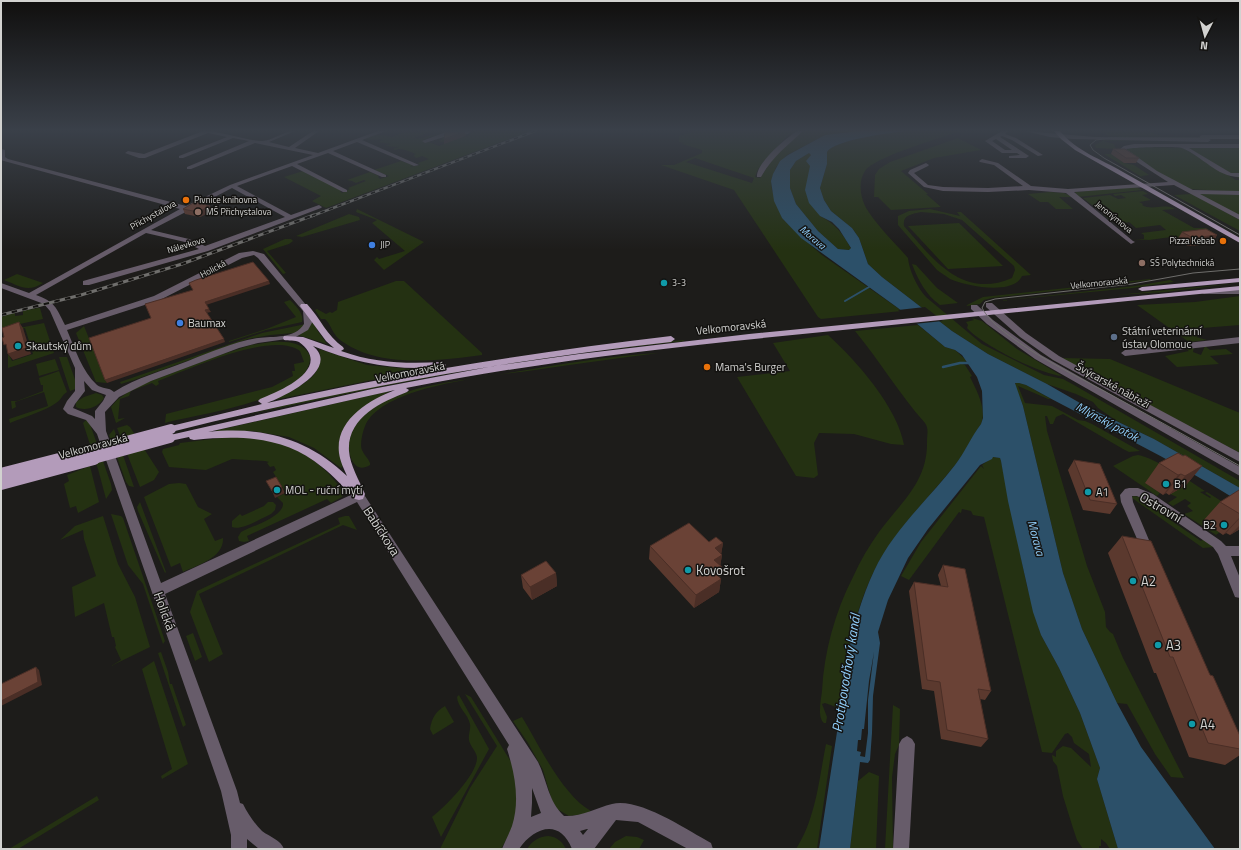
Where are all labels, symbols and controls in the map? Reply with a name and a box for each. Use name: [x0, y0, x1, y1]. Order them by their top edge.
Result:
north arrow: [1185, 16, 1225, 56]
text: N: [1199, 38, 1209, 54]
place label: Pivnice knihovna: [194, 193, 258, 206]
marker: Pivnice knihovna: [181, 195, 191, 205]
street label: Přichystalova: [127, 196, 179, 233]
street label: Jeronýmova: [1093, 197, 1136, 236]
place label: MŠ Přichystalova: [206, 205, 272, 218]
marker: MŠ Přichystalova: [193, 207, 203, 217]
water label: Morava: [796, 222, 830, 254]
street label: Nálevkova: [165, 232, 207, 256]
place label: Pizza Kebab: [1170, 234, 1215, 247]
marker: Pizza Kebab: [1218, 236, 1228, 246]
place label: JIP: [380, 238, 391, 251]
marker: JIP: [367, 240, 377, 250]
street label: Holická: [198, 256, 228, 281]
place label: SŠ Polytechnická: [1150, 256, 1215, 269]
marker: SŠ Polytechnická: [1137, 258, 1147, 268]
street label: Velkomoravská: [1070, 273, 1129, 292]
place label: 3-3: [672, 276, 686, 289]
marker: 3-3: [659, 278, 669, 288]
place label: Baumax: [188, 315, 226, 331]
street label: Velkomoravská: [695, 315, 767, 339]
marker: Baumax: [175, 318, 185, 328]
place label: Státní veterinární ústav Olomouc: [1122, 323, 1203, 352]
marker: Státní veterinární ústav Olomouc: [1109, 332, 1119, 342]
place label: Skautský dům: [26, 338, 91, 354]
marker: Skautský dům: [13, 341, 23, 351]
street label: Velkomoravská: [374, 357, 447, 387]
street label: Švýcarské nábřeží: [1073, 358, 1154, 413]
place label: Mama's Burger: [715, 359, 786, 375]
marker: Mama's Burger: [702, 362, 712, 372]
water label: Mlýnský potok: [1072, 397, 1144, 447]
street label: Velkomoravská: [57, 429, 130, 463]
place label: B1: [1174, 476, 1187, 492]
marker: B1: [1161, 479, 1171, 489]
place label: MOL - ruční mytí: [285, 482, 364, 498]
place label: A1: [1096, 484, 1109, 500]
marker: MOL - ruční mytí: [272, 485, 282, 495]
marker: A1: [1083, 487, 1093, 497]
street label: Ostrovní: [1136, 487, 1187, 528]
street label: Babíčkova: [359, 502, 406, 560]
place label: B2: [1203, 517, 1216, 533]
water label: Morava: [1023, 518, 1051, 559]
marker: B2: [1219, 520, 1229, 530]
place label: Kovošrot: [696, 560, 745, 580]
marker: Kovošrot: [683, 565, 693, 575]
place label: A2: [1141, 571, 1156, 591]
marker: A2: [1128, 576, 1138, 586]
street label: Holická: [149, 589, 181, 634]
water label: Protipovodňový kanál: [826, 610, 866, 734]
place label: A3: [1166, 635, 1181, 655]
marker: A3: [1153, 640, 1163, 650]
place label: A4: [1200, 714, 1215, 734]
marker: A4: [1187, 719, 1197, 729]

